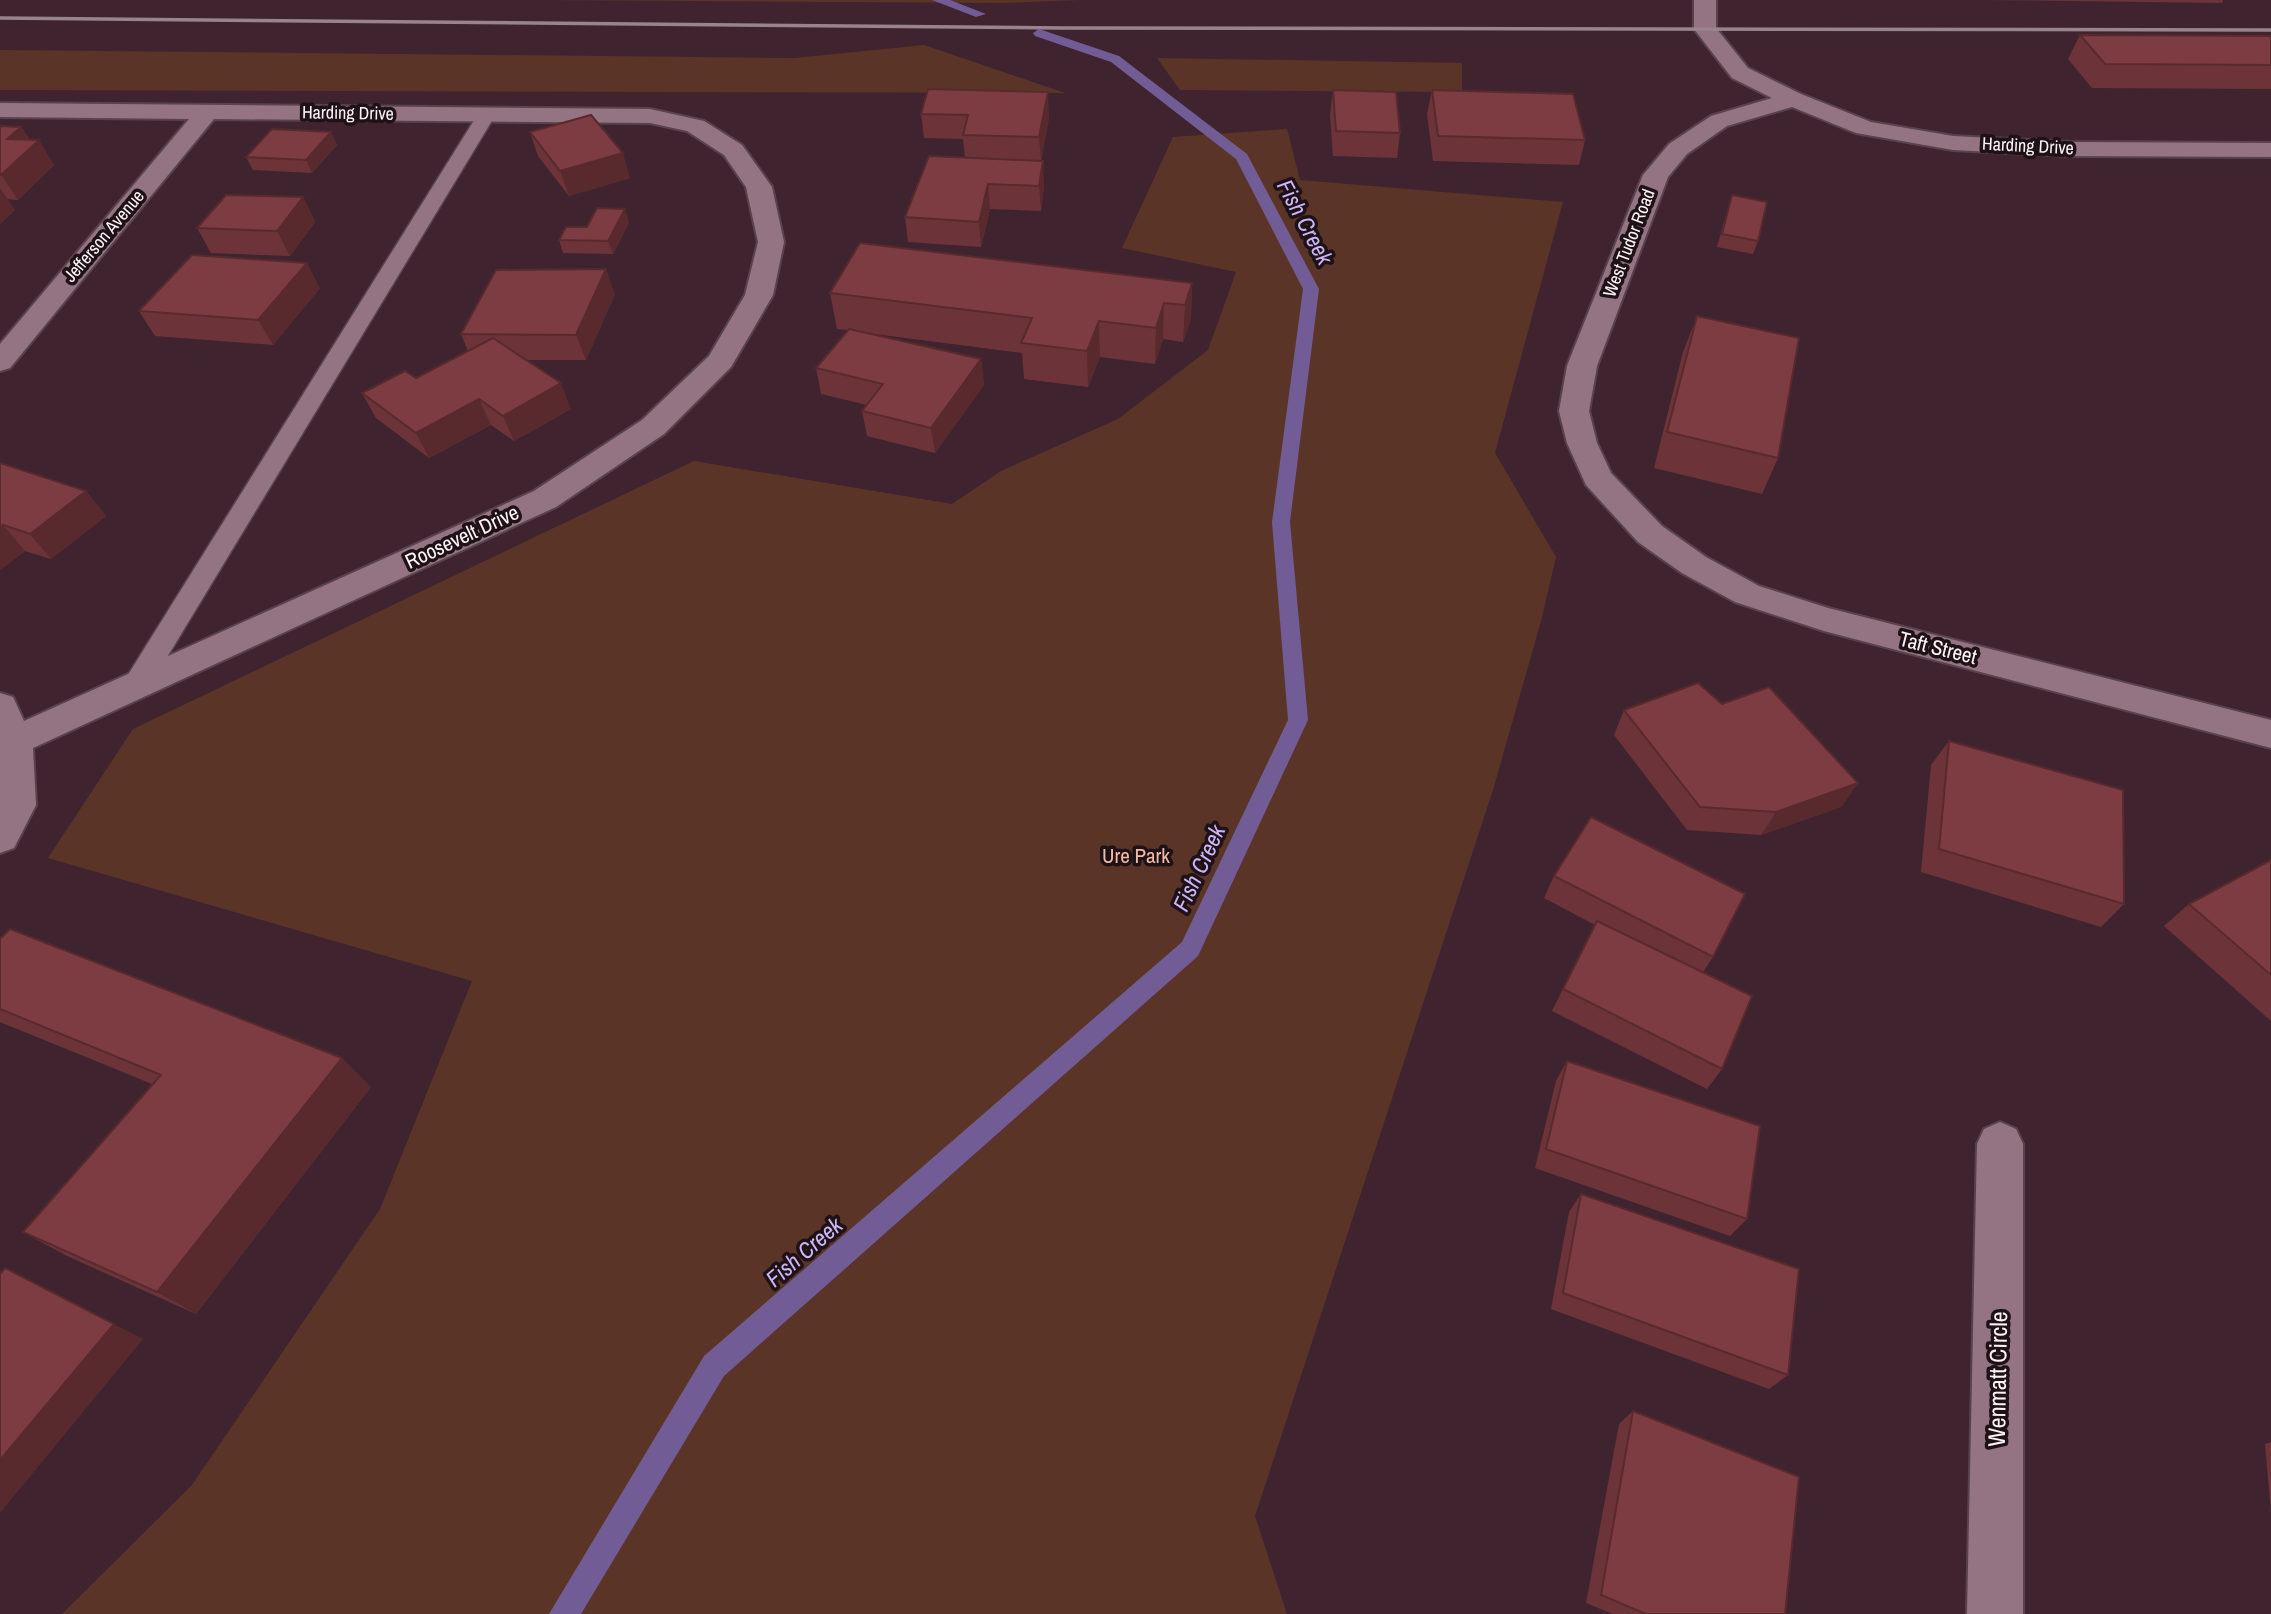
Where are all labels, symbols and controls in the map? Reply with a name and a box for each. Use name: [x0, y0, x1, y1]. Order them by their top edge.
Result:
street label: Harding Drive: [302, 99, 394, 126]
street label: Harding Drive: [1981, 131, 2075, 160]
water label: Fish Creek: [1270, 174, 1342, 271]
street label: Jefferson Avenue: [58, 184, 150, 287]
street label: West Tudor Road: [1596, 185, 1661, 300]
street label: Roosevelt Drive: [400, 498, 523, 576]
street label: Taft Street: [1896, 624, 1980, 671]
water label: Fish Creek: [1165, 818, 1233, 916]
park label: Ure Park: [1102, 841, 1170, 870]
water label: Fish Creek: [759, 1209, 850, 1294]
street label: Wenmatt Circle: [1980, 1311, 2014, 1447]

